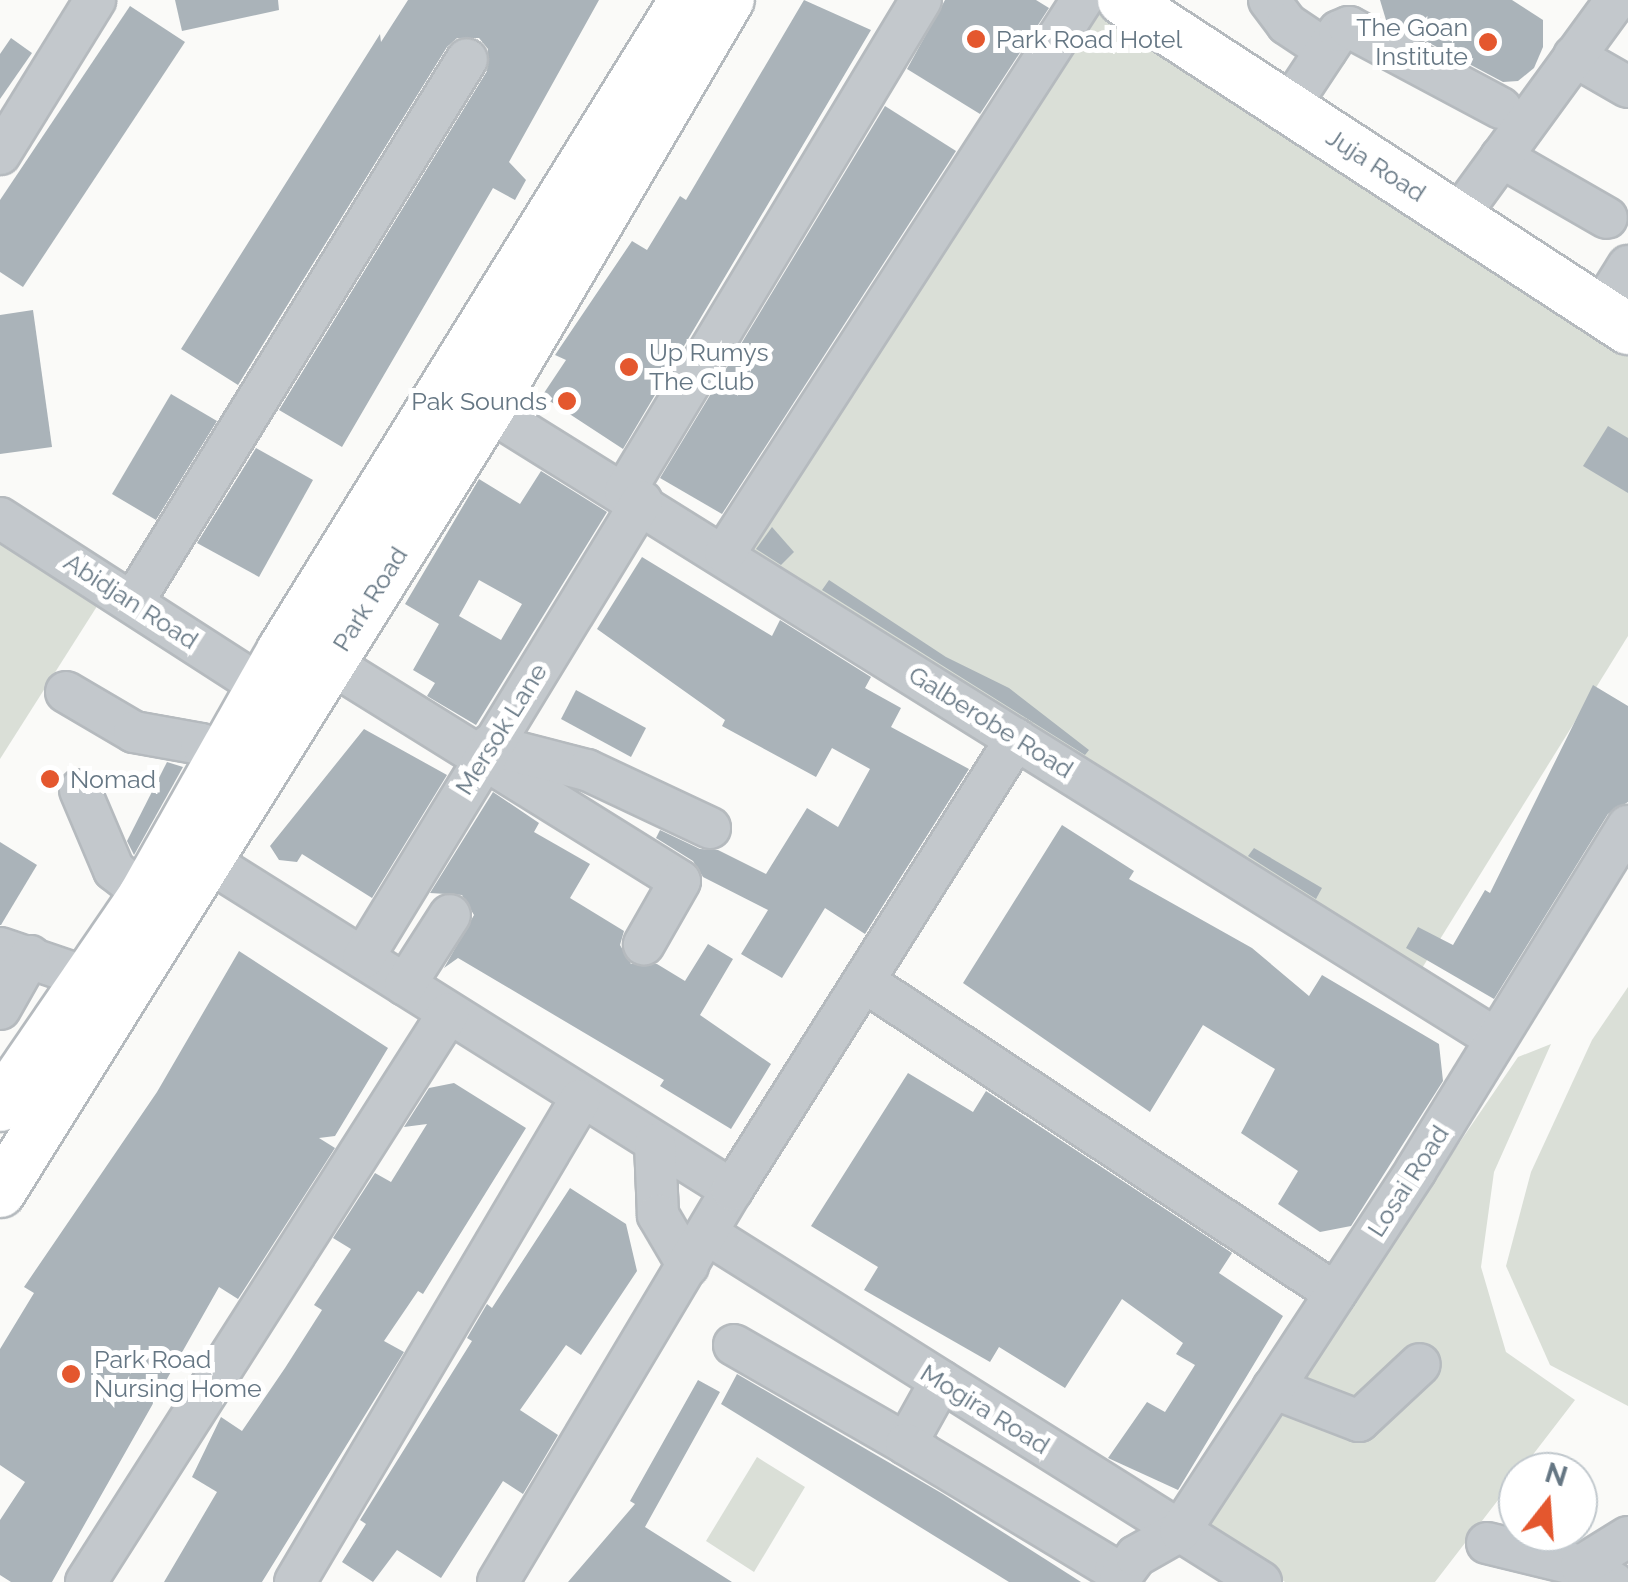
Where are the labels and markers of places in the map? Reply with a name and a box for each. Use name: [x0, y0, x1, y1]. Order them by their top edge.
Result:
place label: The Goan Institute: [1356, 13, 1468, 72]
place label: Park Road Hotel: [996, 24, 1182, 54]
marker: Park Road Hotel: [965, 28, 987, 50]
marker: The Goan Institute: [1477, 31, 1499, 53]
place label: Up Rumys The Club: [649, 338, 769, 397]
marker: Up Rumys The Club: [618, 356, 640, 378]
place label: Pak Sounds: [411, 386, 547, 416]
marker: Pak Sounds: [556, 390, 578, 412]
place label: Nomad: [70, 764, 156, 794]
marker: Nomad: [39, 768, 61, 790]
place label: Park Road Nursing Home: [94, 1345, 262, 1404]
marker: Park Road Nursing Home: [58, 1361, 84, 1387]

